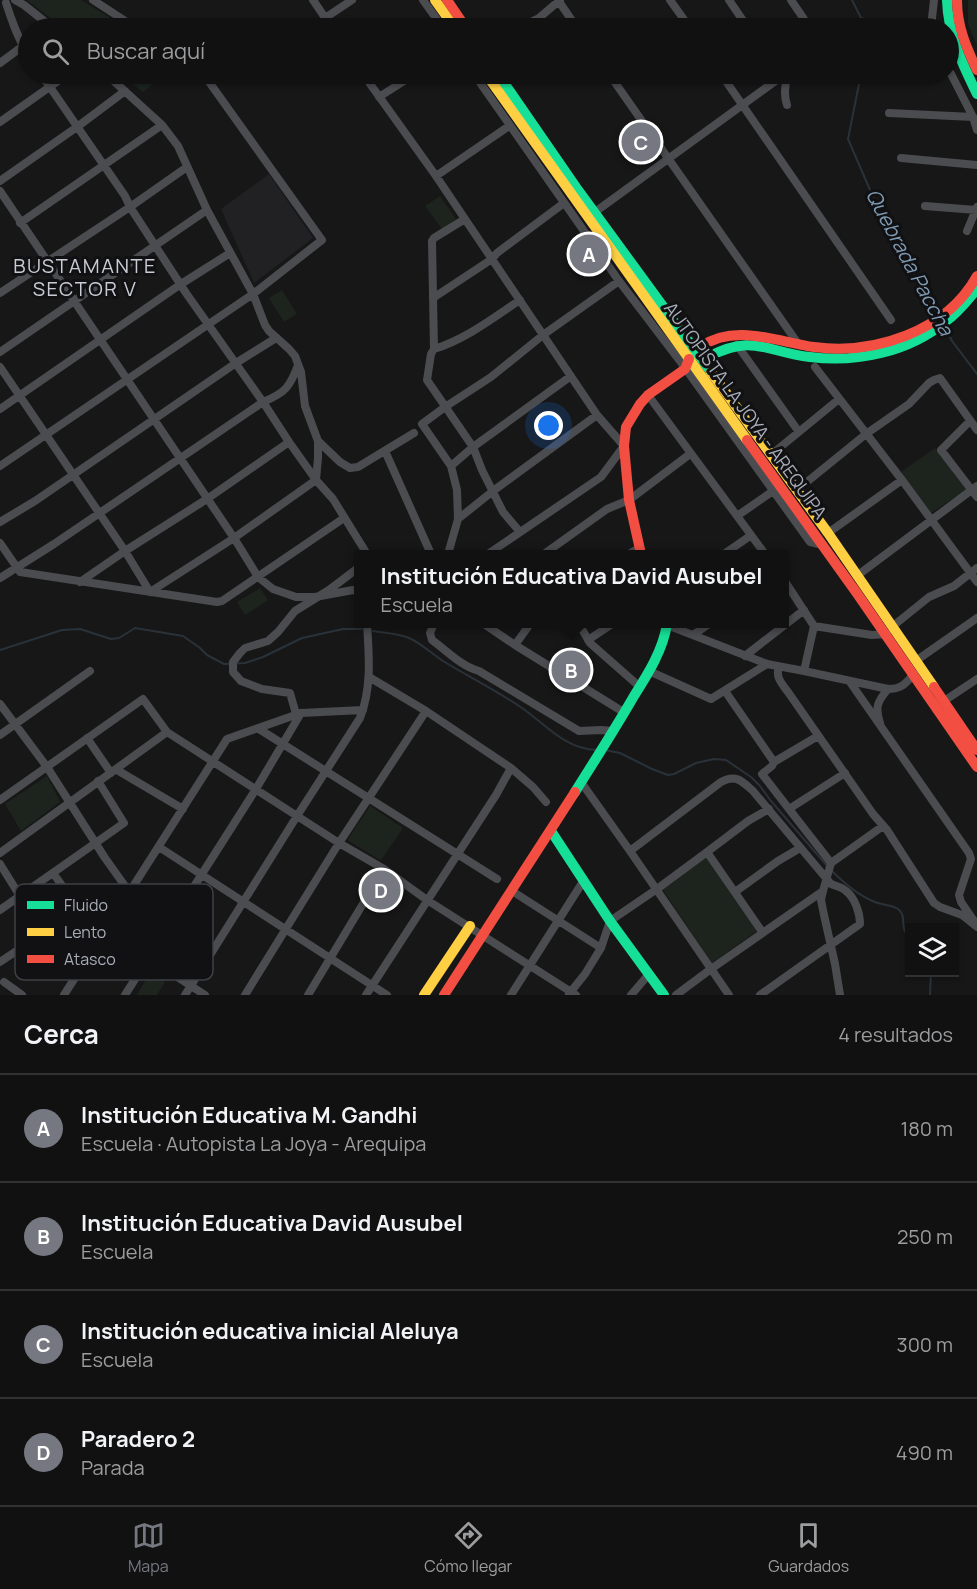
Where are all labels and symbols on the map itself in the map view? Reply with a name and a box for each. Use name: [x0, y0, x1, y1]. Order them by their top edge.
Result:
pin: C: [622, 120, 660, 164]
water label: Quebrada Paccha: [860, 184, 960, 341]
pin: A: [570, 232, 608, 276]
district label: BUSTAMANTE SECTOR V: [13, 252, 157, 302]
street label: AUTOPISTA LA JOYA - AREQUIPA: [659, 297, 833, 524]
your location: [534, 411, 563, 440]
pin: B: [552, 648, 590, 692]
pin: D: [362, 868, 400, 912]
legend: [15, 884, 213, 980]
text: Fluido: [64, 894, 108, 916]
text: Lento: [64, 921, 106, 943]
text: Atasco: [64, 948, 116, 970]

